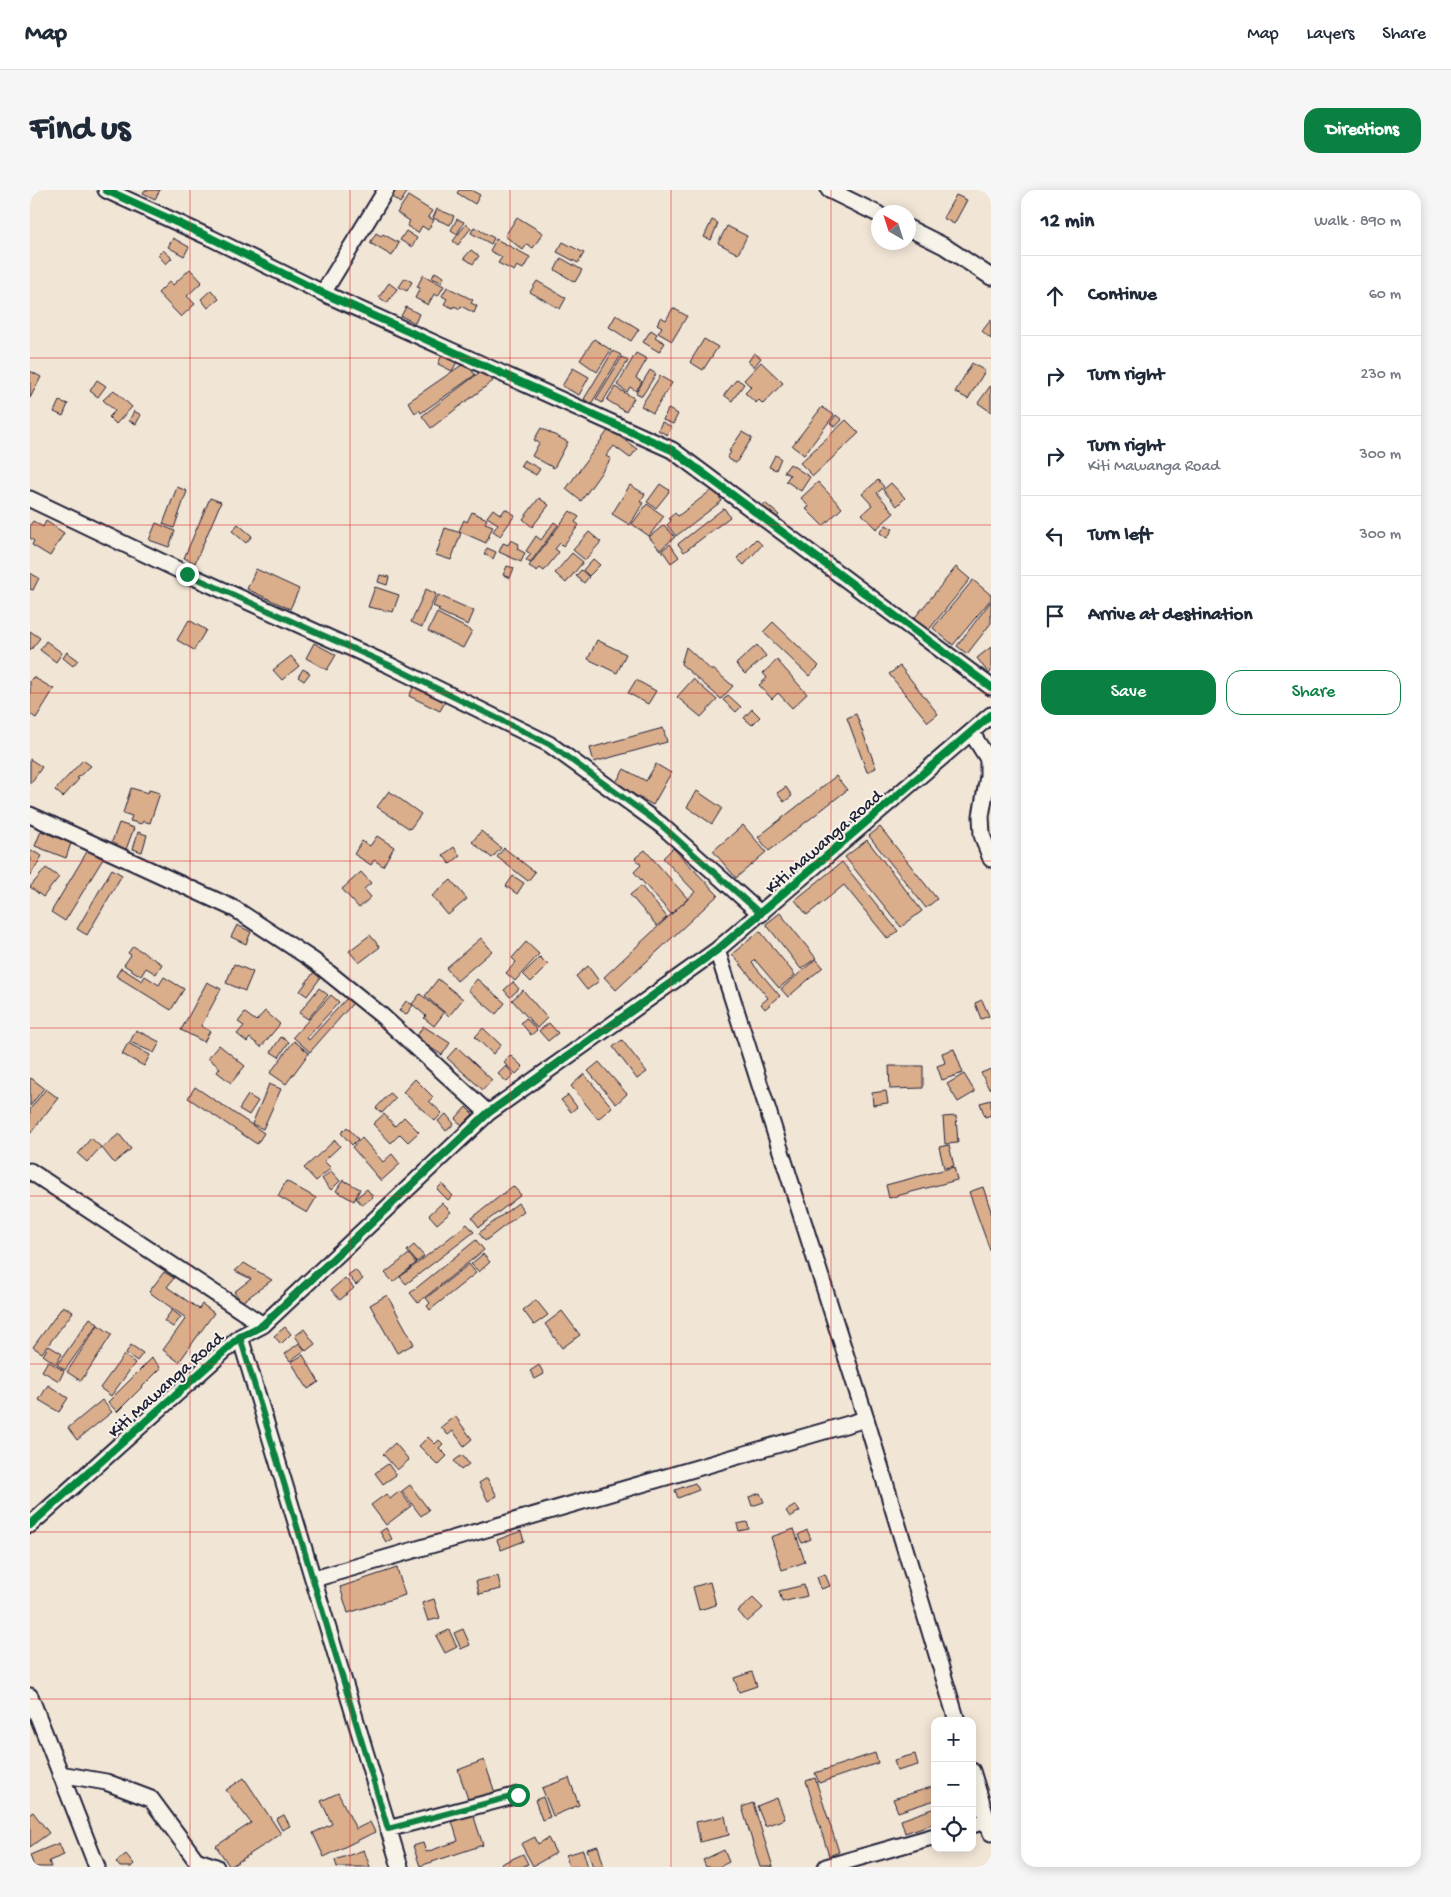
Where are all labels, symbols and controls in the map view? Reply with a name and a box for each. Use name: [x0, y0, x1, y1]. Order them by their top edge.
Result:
text: Map: [25, 20, 67, 49]
text: Map: [1247, 24, 1279, 45]
text: Layers: [1307, 24, 1354, 45]
text: Share: [1382, 24, 1426, 45]
button: Directions: [1304, 108, 1421, 153]
text: Find us: [30, 110, 130, 151]
north arrow: [871, 205, 916, 250]
text: 12 min: [1041, 210, 1094, 235]
text: Walk · 890 m: [1314, 213, 1401, 232]
icon: ahead: [1041, 282, 1069, 310]
text: Continue: [1088, 284, 1157, 307]
text: 60 m: [1369, 286, 1401, 305]
icon: right: [1041, 362, 1069, 390]
text: Turn right: [1088, 364, 1164, 387]
text: 230 m: [1361, 366, 1401, 385]
text: Turn right: [1088, 435, 1164, 458]
icon: right: [1041, 442, 1069, 470]
text: 300 m: [1359, 446, 1401, 465]
text: Kiti Mawanga Road: [1088, 458, 1220, 477]
icon: left: [1041, 522, 1069, 550]
text: Turn left: [1088, 524, 1152, 547]
text: 300 m: [1359, 526, 1401, 545]
route end: [176, 563, 199, 586]
icon: arrive: [1041, 602, 1069, 630]
text: Arrive at destination: [1088, 604, 1252, 627]
button: Save: [1041, 670, 1216, 715]
button: Share: [1226, 670, 1401, 715]
street label: Kiti Mawanga Road: [762, 785, 889, 899]
street label: Kiti Mawanga Road: [105, 1328, 230, 1443]
map controls: [931, 1717, 976, 1852]
button: +: [931, 1717, 976, 1762]
button: −: [931, 1762, 976, 1807]
route start: [507, 1784, 530, 1807]
button: locate: [931, 1807, 976, 1852]

